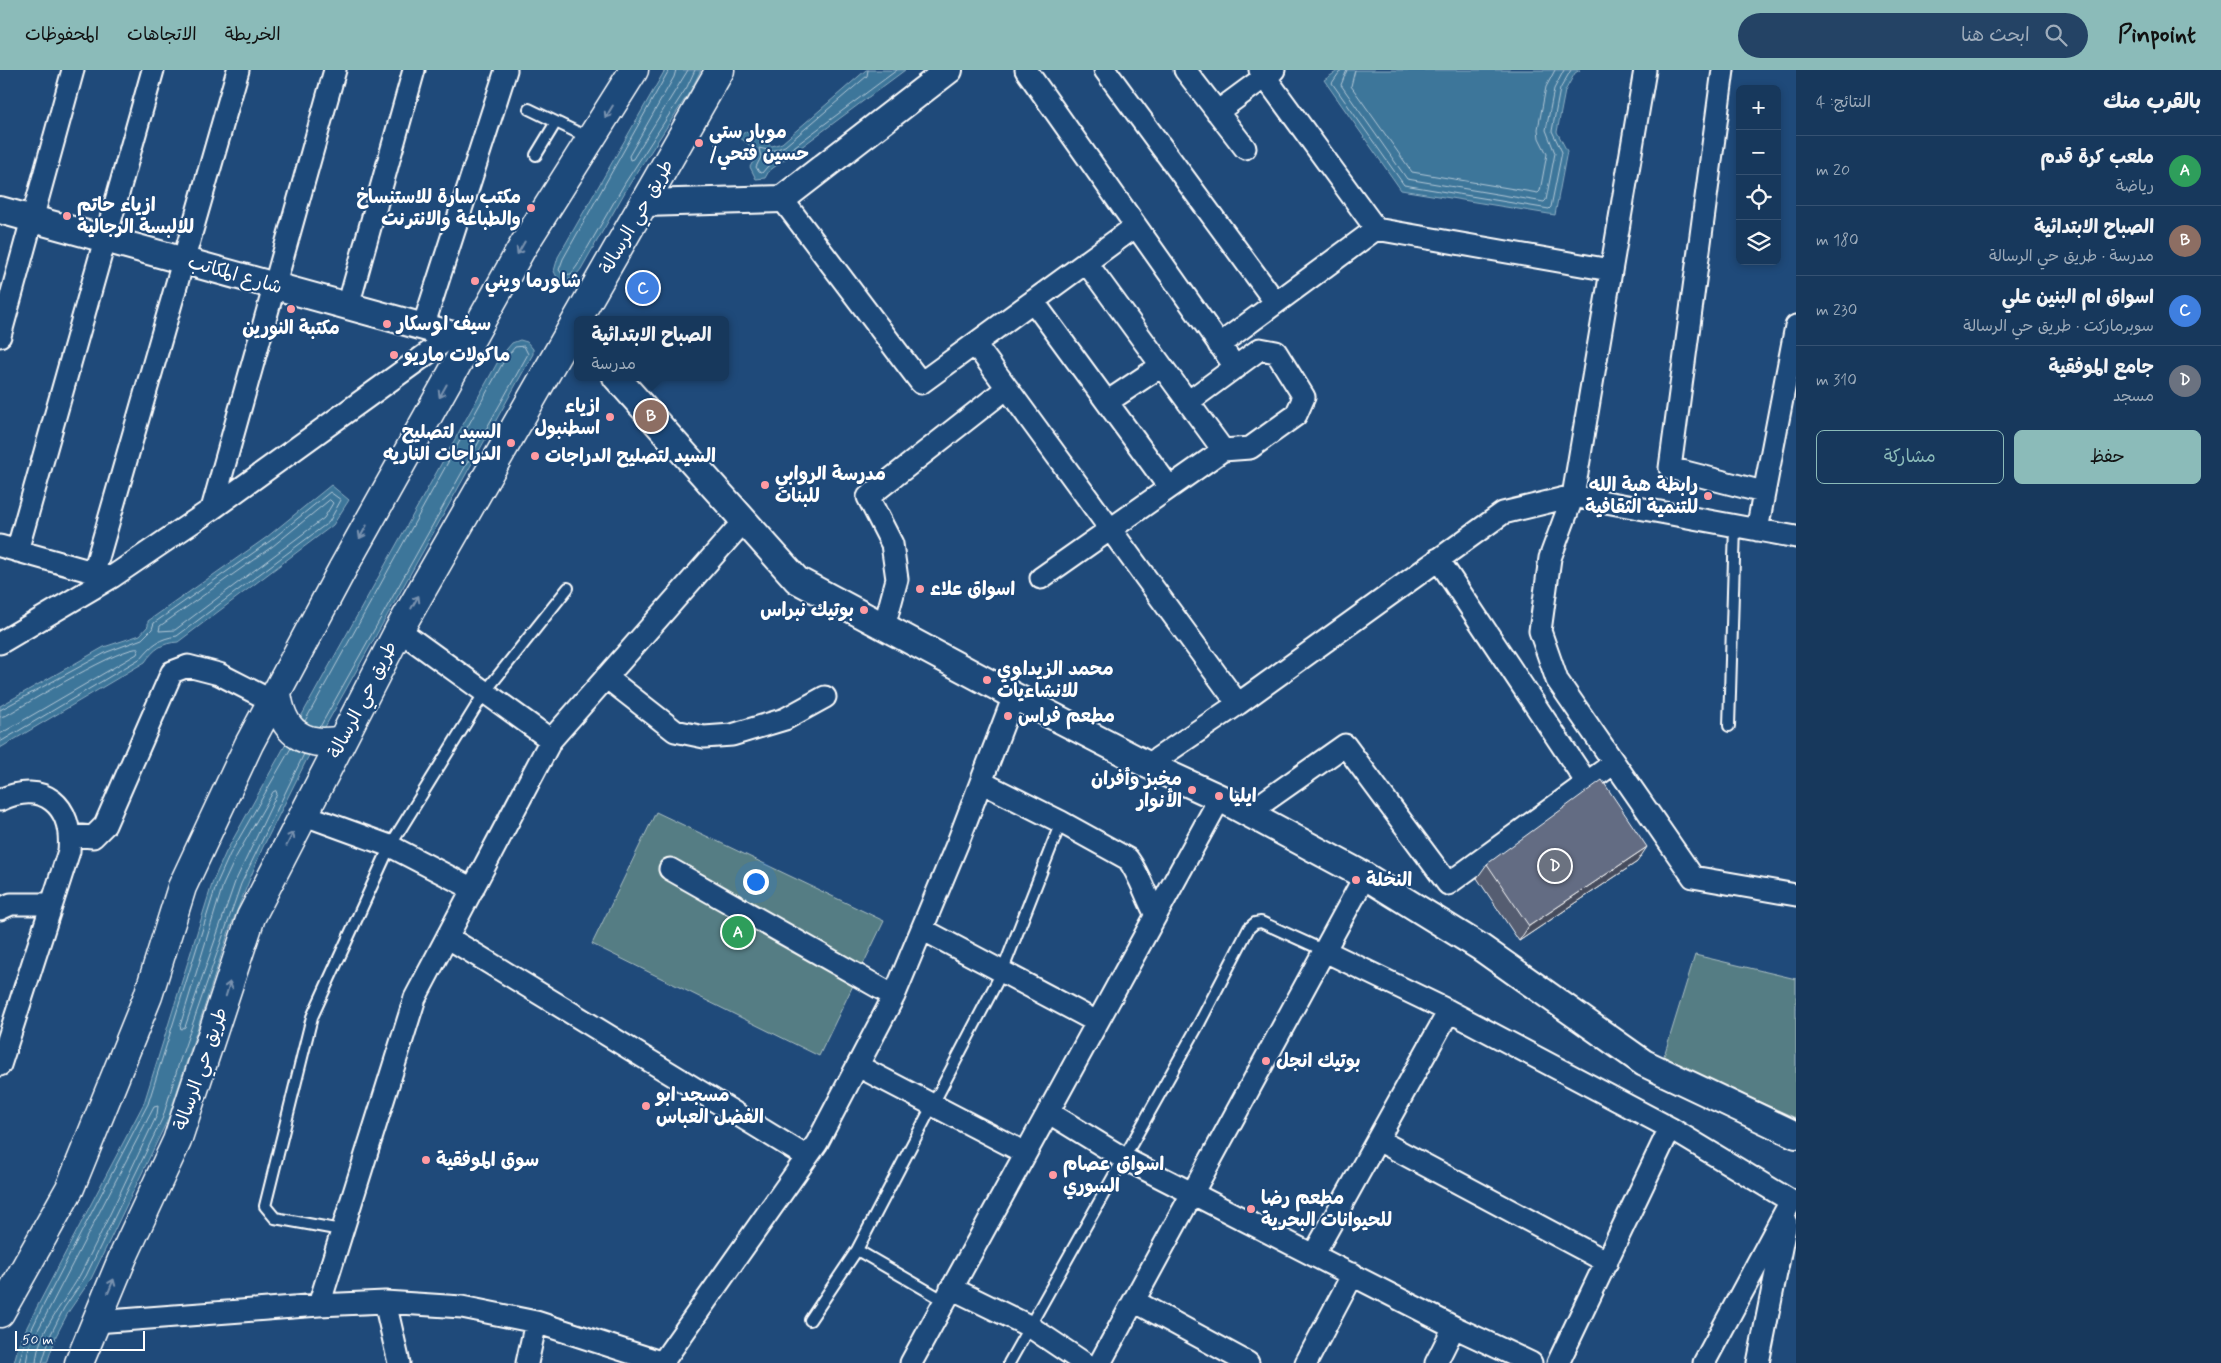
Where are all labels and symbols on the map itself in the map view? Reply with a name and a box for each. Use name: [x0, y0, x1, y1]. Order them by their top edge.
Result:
one-way arrow: [603, 104, 613, 118]
place label: موبار ستي /حسين فتحي: [709, 120, 809, 170]
marker: موبار ستي /حسين فتحي: [693, 137, 705, 149]
street label: طريق حي الرسالة: [594, 155, 683, 280]
place label: مكتب سارة للاستنساخ والطباعة والانترنت: [356, 185, 521, 232]
place label: ازياء حاتم للالبسة الرجالية: [77, 193, 194, 240]
marker: مكتب سارة للاستنساخ والطباعة والانترنت: [525, 202, 537, 214]
marker: ازياء حاتم للالبسة الرجالية: [61, 210, 73, 222]
one-way arrow: [516, 241, 526, 255]
street label: شارع المكاتب: [185, 250, 285, 300]
place label: شاورما ويني: [485, 269, 581, 297]
pin: C: [627, 269, 659, 307]
marker: شاورما ويني: [469, 275, 481, 287]
marker: مكتبة النورين: [285, 303, 297, 315]
place label: سيف اوسكار: [395, 312, 491, 337]
place label: مكتبة النورين: [242, 316, 340, 341]
marker: سيف اوسكار: [381, 318, 393, 330]
place label: ماكولات ماريو: [402, 343, 510, 368]
marker: ماكولات ماريو: [388, 349, 400, 361]
one-way arrow: [437, 383, 447, 397]
place label: ازياء اسطنبول: [535, 394, 600, 441]
pin: B: [635, 397, 667, 435]
marker: ازياء اسطنبول: [604, 411, 616, 423]
place label: السيد لتصليح الدراجات الناريه: [383, 420, 501, 467]
marker: السيد لتصليح الدراجات الناريه: [505, 437, 517, 449]
place label: السيد لتصليح الدراجات: [545, 444, 716, 469]
marker: السيد لتصليح الدراجات: [529, 450, 541, 462]
place label: مدرسة الروابي للبنات: [775, 462, 886, 509]
place label: رابطة هبة الله للتنمية الثقافية: [1585, 473, 1698, 520]
marker: مدرسة الروابي للبنات: [759, 479, 771, 491]
marker: رابطة هبة الله للتنمية الثقافية: [1702, 490, 1714, 502]
one-way arrow: [358, 525, 368, 539]
place label: اسواق علاء: [930, 577, 1015, 602]
marker: اسواق علاء: [914, 583, 926, 595]
one-way arrow: [410, 596, 420, 610]
place label: بوتيك نبراس: [760, 598, 854, 623]
marker: بوتيك نبراس: [858, 604, 870, 616]
street label: طريق حي الرسالة: [323, 637, 406, 764]
place label: محمد الزيداوي للانشاءيات: [997, 657, 1114, 704]
marker: محمد الزيداوي للانشاءيات: [981, 674, 993, 686]
place label: مطعم فراس: [1018, 704, 1115, 730]
marker: مطعم فراس: [1002, 710, 1014, 722]
place label: مخبز وأفران الأنوار: [1091, 767, 1182, 814]
marker: مخبز وأفران الأنوار: [1186, 784, 1198, 796]
place label: ايليا: [1229, 784, 1257, 809]
marker: ايليا: [1213, 790, 1225, 802]
one-way arrow: [285, 831, 295, 846]
pin: D: [1539, 847, 1571, 885]
place label: النخلة: [1366, 868, 1412, 893]
your location: [743, 869, 769, 895]
marker: النخلة: [1350, 874, 1362, 886]
pin: A: [722, 913, 754, 951]
one-way arrow: [224, 981, 234, 997]
street label: طريق حي الرسالة: [168, 1004, 237, 1135]
place label: بوتيك انجل: [1276, 1049, 1361, 1074]
marker: بوتيك انجل: [1260, 1055, 1272, 1067]
place label: مسجد ابو الفضل العباس: [654, 1083, 764, 1130]
marker: مسجد ابو الفضل العباس: [640, 1100, 652, 1112]
place label: سوق الموفقية: [436, 1148, 539, 1173]
place label: اسواق عصام السوري: [1063, 1152, 1164, 1200]
marker: سوق الموفقية: [420, 1154, 432, 1166]
marker: اسواق عصام السوري: [1047, 1169, 1059, 1181]
place label: مطعم رضا للحيوانات البحرية: [1261, 1186, 1392, 1233]
marker: مطعم رضا للحيوانات البحرية: [1245, 1203, 1257, 1215]
one-way arrow: [107, 1279, 116, 1294]
scale bar: [15, 1328, 145, 1351]

